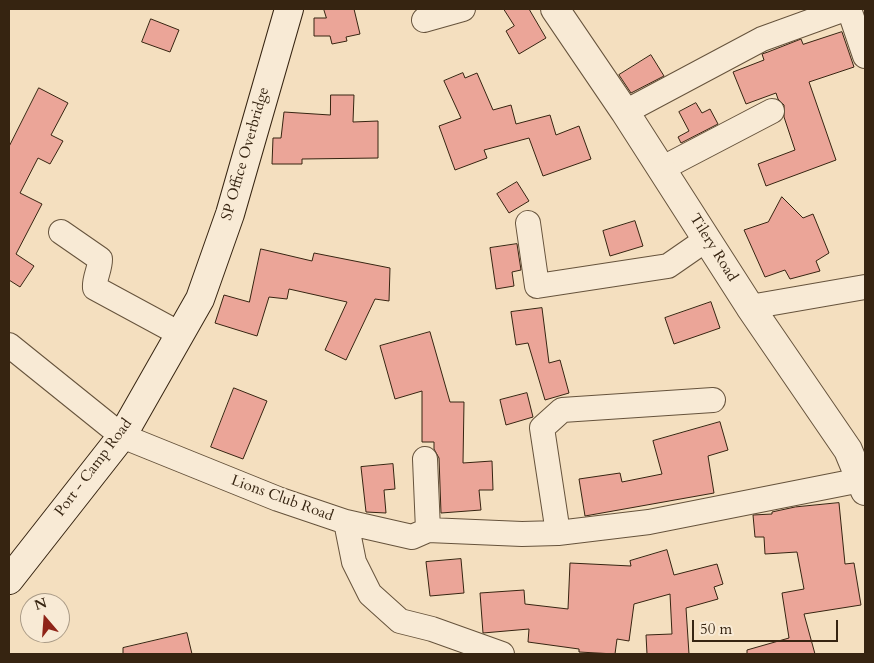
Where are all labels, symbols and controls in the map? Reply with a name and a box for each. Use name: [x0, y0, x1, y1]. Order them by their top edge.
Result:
street label: SP Office Overbridge: [218, 85, 274, 223]
street label: Tilery Road: [685, 211, 741, 285]
street label: Port - Camp Road: [51, 416, 137, 520]
street label: Lions Club Road: [228, 472, 336, 526]
north arrow: [20, 593, 70, 643]
text: N: [32, 593, 49, 615]
scale bar: [694, 610, 840, 642]
text: 50 m: [700, 619, 732, 639]

